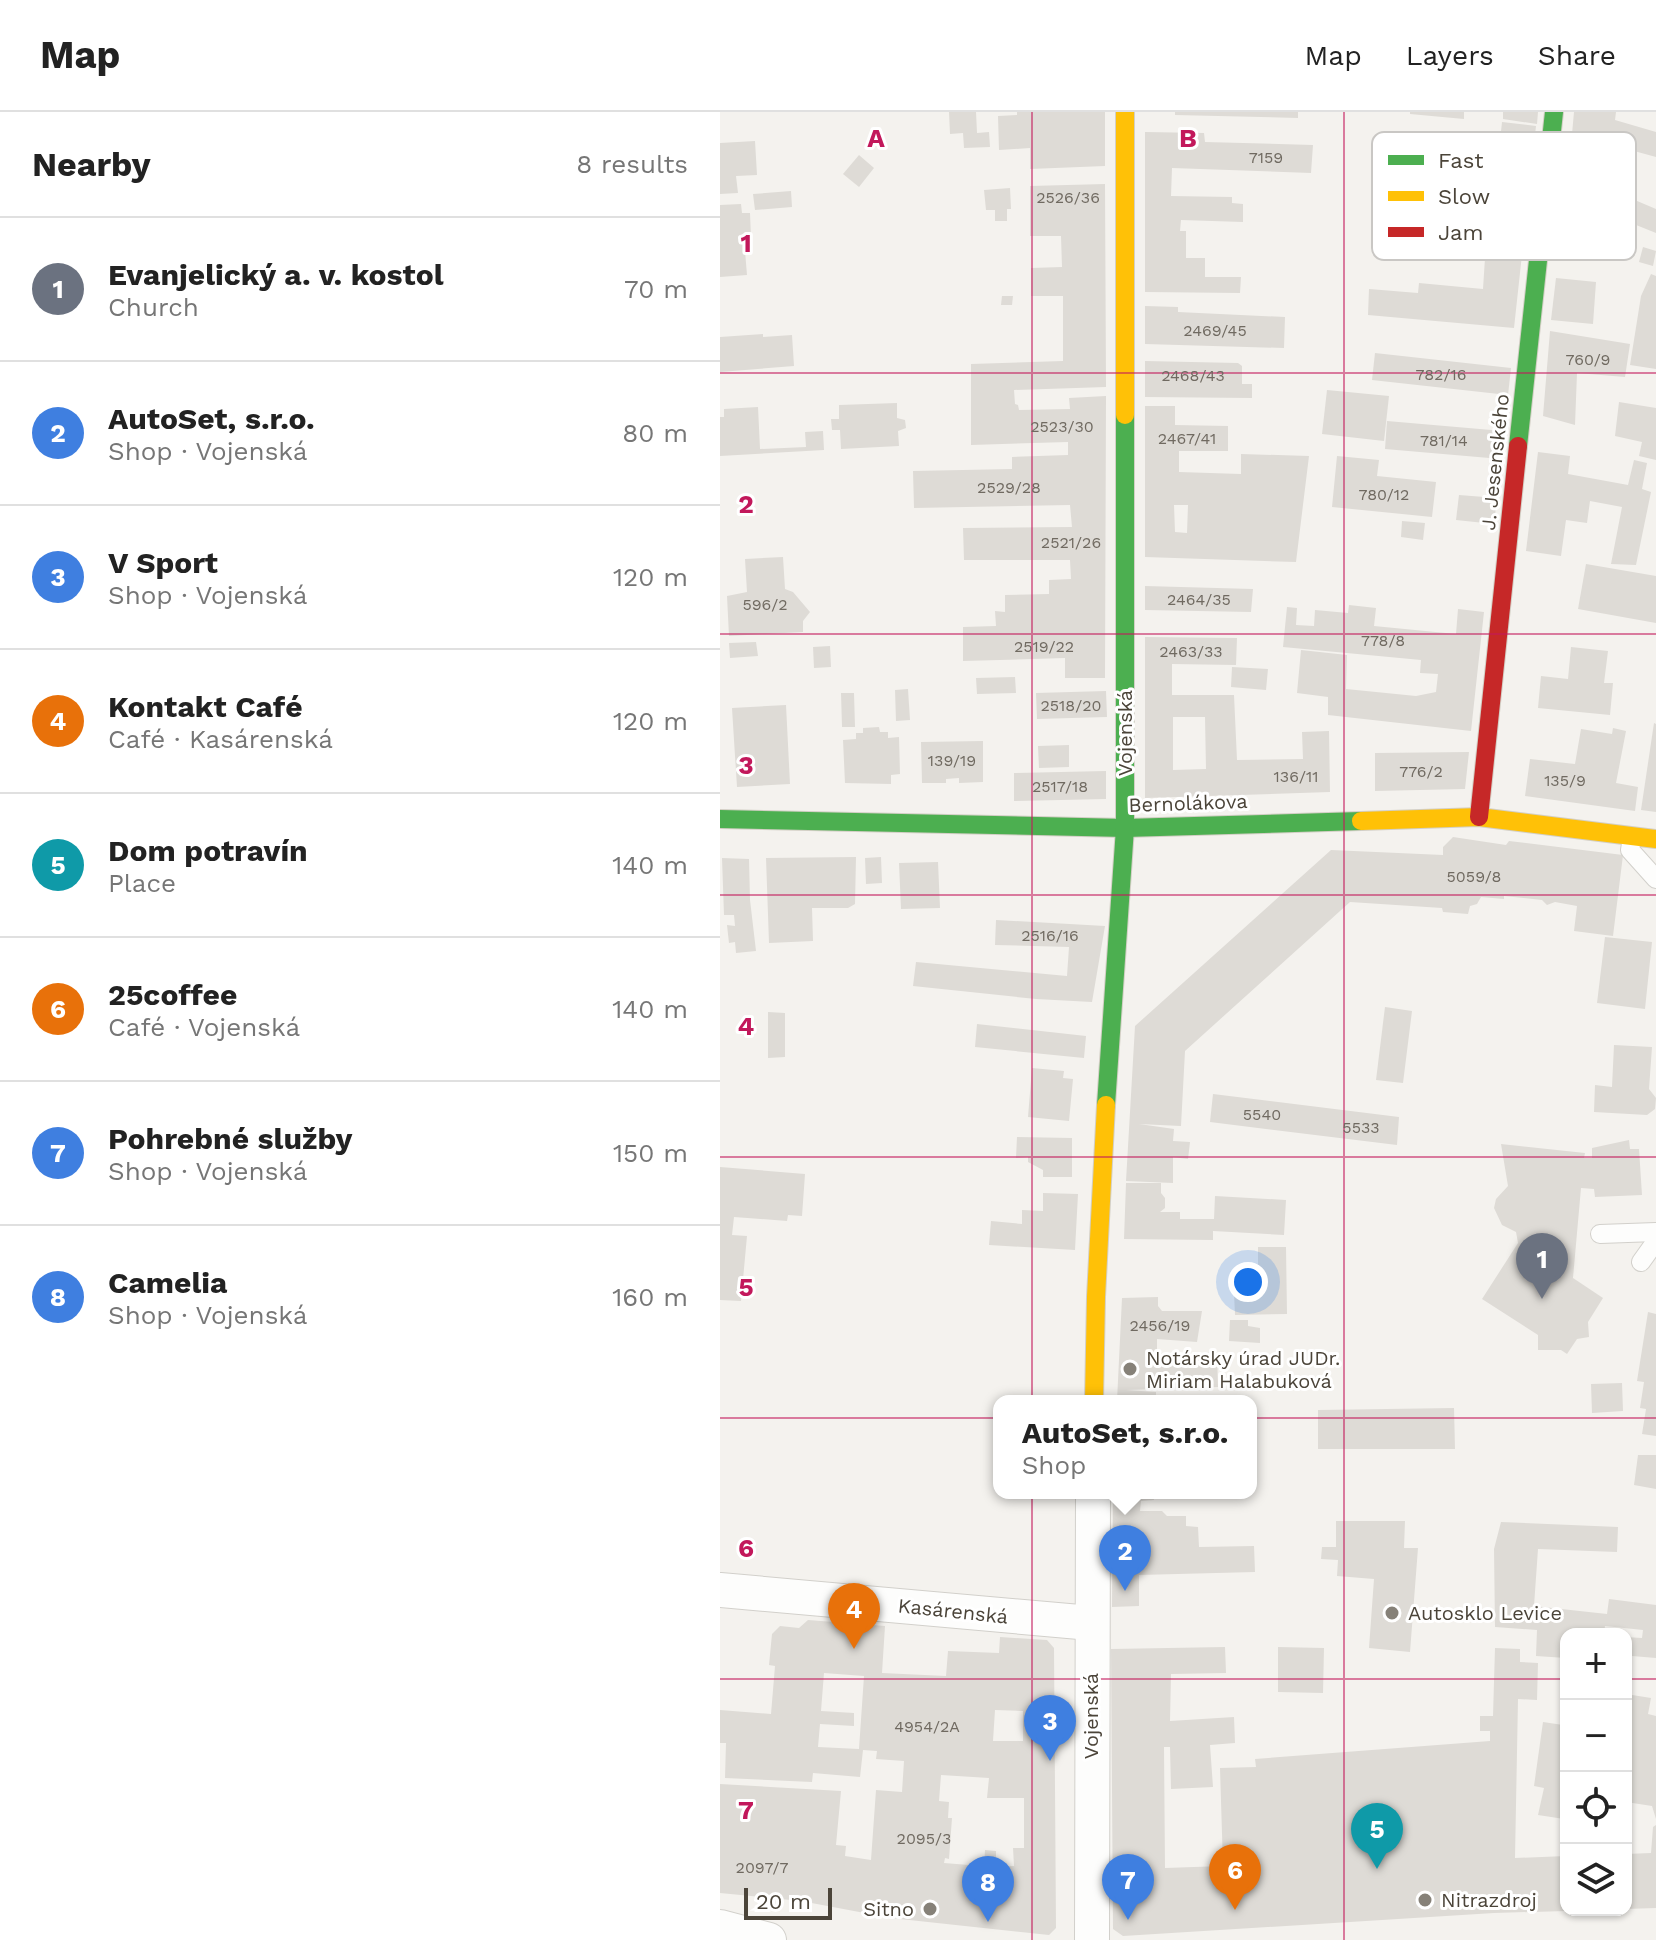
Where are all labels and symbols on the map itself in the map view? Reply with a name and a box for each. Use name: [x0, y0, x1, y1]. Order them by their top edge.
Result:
text: A: [867, 123, 885, 153]
text: B: [1179, 123, 1197, 153]
legend: [1372, 132, 1636, 260]
house number: 7159: [1249, 148, 1283, 167]
text: Fast: [1438, 148, 1484, 173]
text: Slow: [1438, 184, 1490, 209]
house number: 2526/36: [1036, 188, 1100, 207]
text: Jam: [1438, 220, 1483, 245]
text: 1: [740, 228, 752, 258]
house number: 2469/45: [1183, 321, 1247, 340]
house number: 760/9: [1566, 350, 1611, 369]
house number: 782/16: [1416, 365, 1466, 384]
house number: 2468/43: [1161, 366, 1225, 385]
street label: J. Jesenského: [1476, 393, 1514, 531]
house number: 2523/30: [1030, 417, 1094, 436]
house number: 2467/41: [1158, 429, 1216, 448]
house number: 781/14: [1420, 431, 1468, 450]
house number: 2529/28: [977, 478, 1041, 497]
house number: 780/12: [1359, 485, 1409, 504]
text: 2: [738, 489, 754, 519]
house number: 2521/26: [1041, 533, 1101, 552]
house number: 2464/35: [1167, 590, 1231, 609]
house number: 596/2: [742, 595, 788, 614]
house number: 778/8: [1361, 631, 1405, 650]
house number: 2519/22: [1014, 637, 1074, 656]
house number: 2463/33: [1159, 642, 1223, 661]
street label: Vojenská: [1113, 690, 1137, 776]
house number: 2518/20: [1040, 696, 1102, 715]
text: 3: [738, 750, 754, 780]
house number: 139/19: [928, 751, 976, 770]
house number: 776/2: [1399, 762, 1443, 781]
house number: 136/11: [1274, 767, 1318, 786]
house number: 135/9: [1544, 771, 1586, 790]
house number: 2517/18: [1032, 777, 1088, 796]
street label: Bernolákova: [1128, 789, 1248, 817]
house number: 5059/8: [1447, 867, 1501, 886]
house number: 2516/16: [1021, 926, 1079, 945]
text: 4: [738, 1011, 755, 1041]
house number: 5540: [1243, 1105, 1281, 1124]
house number: 5533: [1342, 1118, 1380, 1137]
pin: 1: [1516, 1233, 1568, 1299]
your location: [1228, 1262, 1268, 1302]
text: 5: [738, 1272, 754, 1302]
house number: 2456/19: [1130, 1316, 1190, 1335]
place label: Notársky úrad JUDr. Miriam Halabuková: [1146, 1346, 1340, 1393]
marker: Notársky úrad JUDr. Miriam Halabuková: [1121, 1360, 1139, 1378]
pin: 2: [1099, 1525, 1151, 1591]
text: 6: [738, 1533, 754, 1563]
pin: 4: [828, 1583, 880, 1649]
street label: Kasárenská: [897, 1593, 1009, 1629]
place label: Autosklo Levice: [1408, 1601, 1562, 1625]
marker: Autosklo Levice: [1383, 1604, 1401, 1622]
street label: Vojenská: [1079, 1673, 1103, 1759]
pin: 3: [1024, 1695, 1076, 1761]
house number: 4954/2A: [894, 1717, 960, 1736]
text: 7: [738, 1795, 754, 1825]
pin: 5: [1351, 1803, 1403, 1869]
house number: 2095/3: [897, 1829, 951, 1848]
pin: 6: [1209, 1844, 1261, 1910]
pin: 7: [1102, 1854, 1154, 1920]
pin: 8: [962, 1856, 1014, 1922]
house number: 2097/7: [736, 1858, 788, 1877]
scale bar: [744, 1884, 832, 1920]
place label: Nitrazdroj: [1441, 1888, 1537, 1912]
marker: Nitrazdroj: [1416, 1891, 1434, 1909]
place label: Sitno: [863, 1897, 914, 1921]
marker: Sitno: [921, 1900, 939, 1918]

